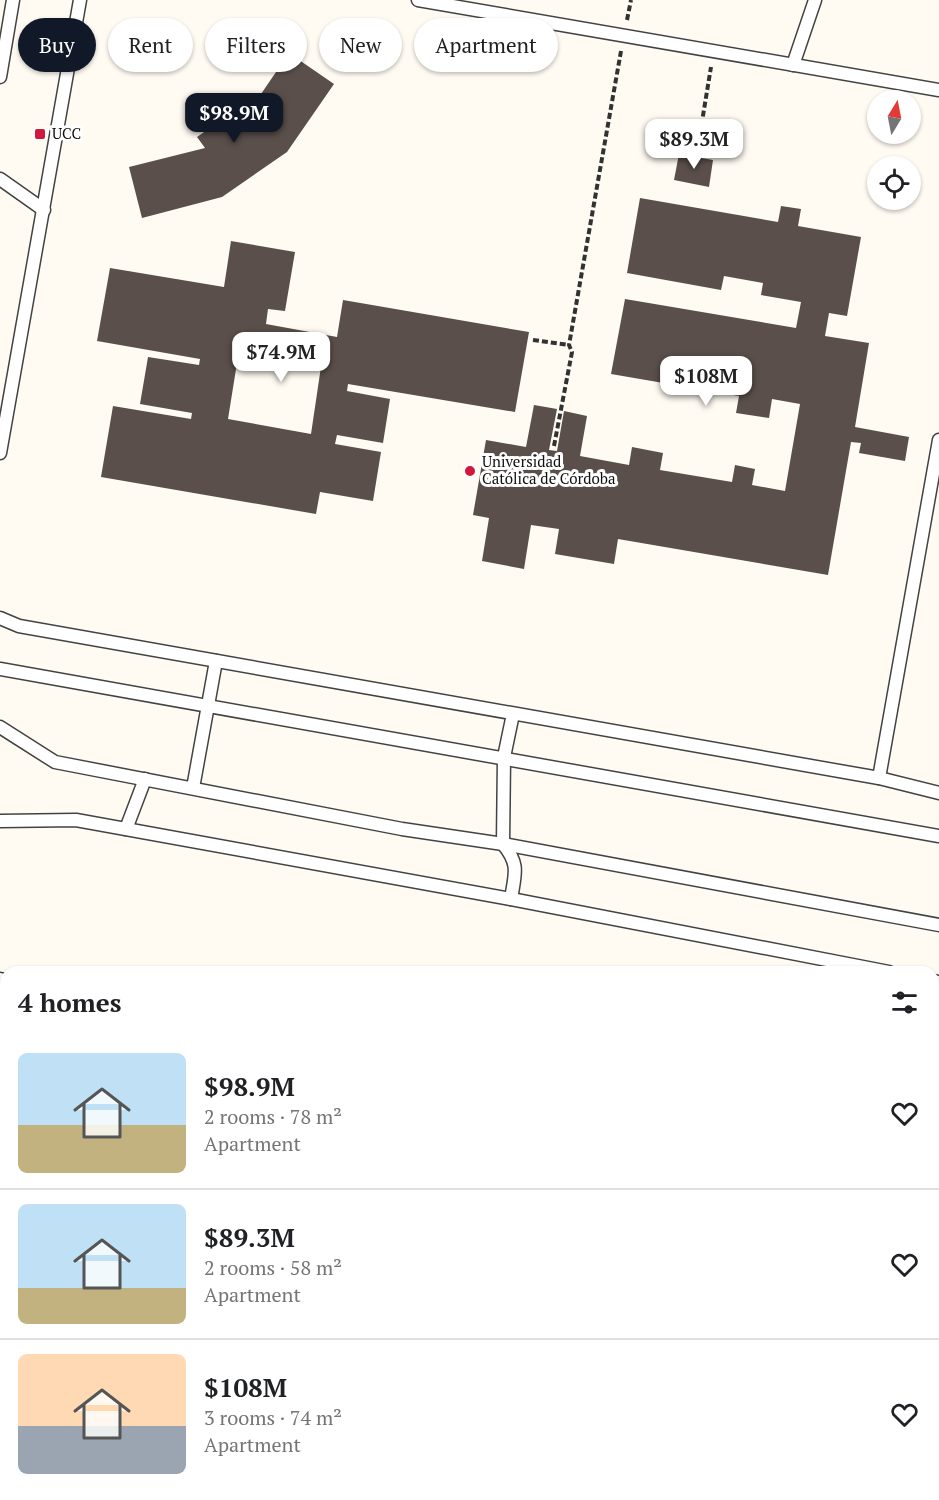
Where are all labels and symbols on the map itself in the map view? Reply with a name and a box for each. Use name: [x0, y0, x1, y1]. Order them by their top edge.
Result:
north arrow: [867, 90, 921, 144]
pin: $98.9M: [185, 93, 283, 144]
pin: $89.3M: [645, 119, 743, 170]
place label: UCC: [52, 123, 81, 143]
marker: UCC: [33, 127, 47, 141]
pin: $74.9M: [232, 332, 330, 383]
pin: $108M: [664, 356, 748, 407]
place label: Universidad Católica de Córdoba: [482, 451, 616, 488]
marker: Universidad Católica de Córdoba: [463, 464, 477, 478]

